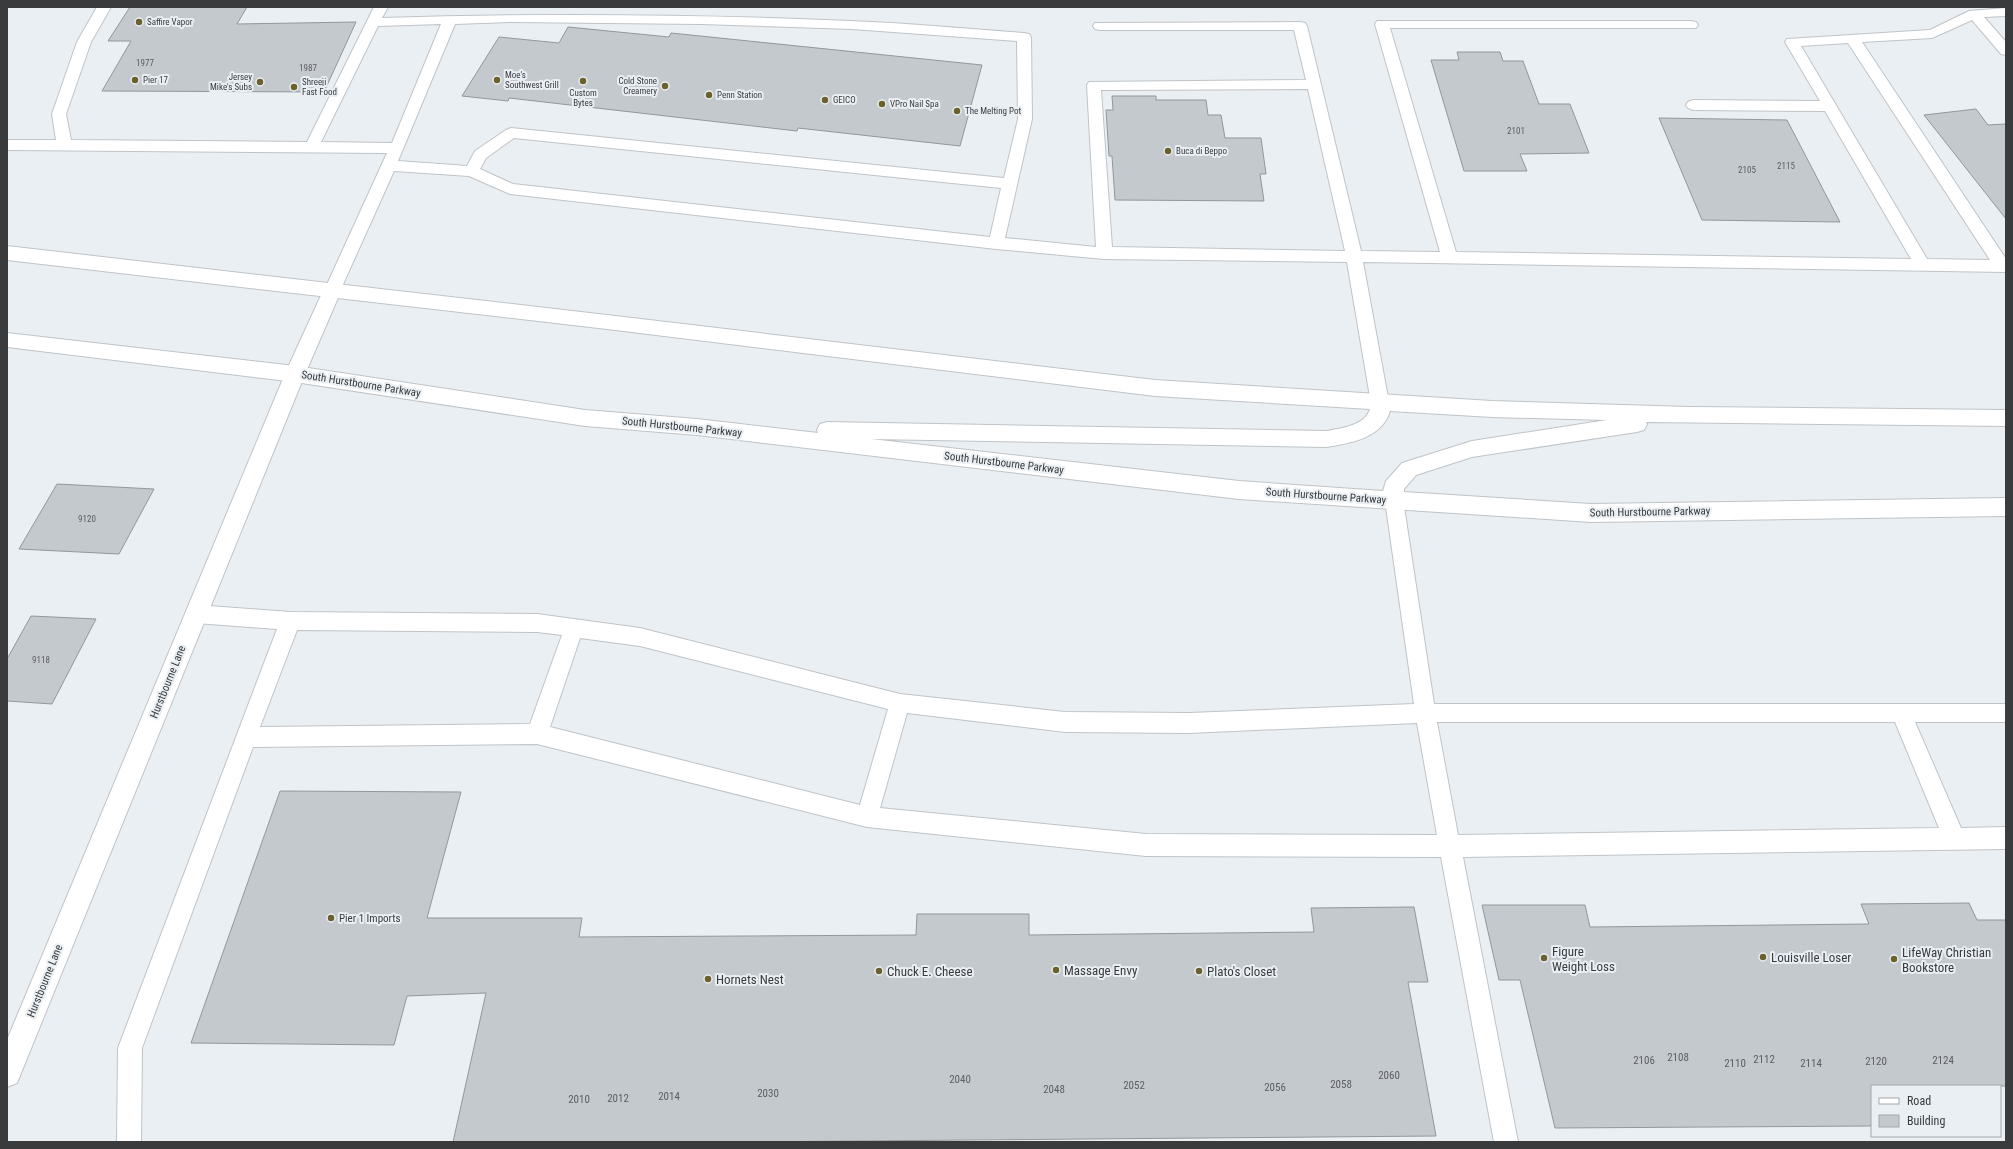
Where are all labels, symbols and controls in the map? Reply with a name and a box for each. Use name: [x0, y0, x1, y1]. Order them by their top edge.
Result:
marker: Saffire Vapor: [134, 17, 144, 27]
place label: Saffire Vapor: [147, 17, 193, 27]
house number: 1977: [136, 58, 154, 68]
house number: 1987: [299, 63, 317, 73]
place label: Moe's Southwest Grill: [505, 70, 559, 90]
place label: Jersey Mike's Subs: [210, 72, 252, 92]
marker: Pier 17: [130, 75, 140, 85]
place label: Pier 17: [143, 75, 169, 85]
marker: Moe's Southwest Grill: [492, 75, 502, 85]
marker: Custom Bytes: [578, 76, 588, 86]
place label: Cold Stone Creamery: [618, 76, 657, 96]
marker: Jersey Mike's Subs: [255, 77, 265, 87]
place label: Shreeji Fast Food: [302, 77, 337, 97]
marker: Cold Stone Creamery: [660, 81, 670, 91]
marker: Shreeji Fast Food: [289, 82, 299, 92]
place label: Custom Bytes: [569, 88, 597, 108]
marker: Penn Station: [704, 90, 714, 100]
place label: Penn Station: [717, 90, 762, 100]
marker: GEICO: [820, 95, 830, 105]
place label: GEICO: [833, 95, 856, 105]
marker: VPro Nail Spa: [877, 99, 887, 109]
place label: VPro Nail Spa: [890, 99, 939, 109]
marker: The Melting Pot: [952, 106, 962, 116]
place label: The Melting Pot: [965, 106, 1021, 116]
house number: 2101: [1507, 126, 1525, 136]
marker: Buca di Beppo: [1163, 146, 1173, 156]
place label: Buca di Beppo: [1176, 146, 1227, 156]
house number: 2115: [1777, 161, 1795, 171]
house number: 2105: [1738, 165, 1756, 175]
street label: South Hurstbourne Parkway: [300, 368, 422, 400]
street label: South Hurstbourne Parkway: [621, 414, 743, 440]
street label: South Hurstbourne Parkway: [943, 449, 1065, 477]
street label: South Hurstbourne Parkway: [1265, 485, 1387, 507]
street label: South Hurstbourne Parkway: [1590, 504, 1711, 520]
house number: 9120: [78, 514, 96, 524]
street label: Hurstbourne Lane: [147, 644, 189, 720]
house number: 9118: [32, 655, 50, 665]
place label: Pier 1 Imports: [339, 912, 400, 925]
marker: Pier 1 Imports: [326, 913, 336, 923]
street label: Hurstbourne Lane: [24, 943, 66, 1019]
place label: Figure Weight Loss: [1552, 944, 1615, 974]
place label: LifeWay Christian Bookstore: [1902, 945, 1991, 975]
place label: Louisville Loser: [1771, 950, 1851, 965]
marker: Louisville Loser: [1758, 952, 1768, 962]
marker: Figure Weight Loss: [1539, 953, 1549, 963]
marker: LifeWay Christian Bookstore: [1889, 954, 1899, 964]
place label: Massage Envy: [1064, 963, 1138, 978]
place label: Chuck E. Cheese: [887, 964, 973, 979]
place label: Plato's Closet: [1207, 964, 1276, 979]
marker: Massage Envy: [1051, 965, 1061, 975]
marker: Chuck E. Cheese: [874, 966, 884, 976]
marker: Plato's Closet: [1194, 966, 1204, 976]
place label: Hornets Nest: [716, 972, 784, 987]
marker: Hornets Nest: [703, 974, 713, 984]
house number: 2108: [1667, 1051, 1689, 1064]
house number: 2112: [1753, 1053, 1775, 1066]
house number: 2106: [1633, 1054, 1655, 1067]
house number: 2124: [1932, 1054, 1954, 1067]
house number: 2120: [1865, 1055, 1887, 1068]
house number: 2110: [1724, 1057, 1746, 1070]
house number: 2114: [1800, 1057, 1822, 1070]
house number: 2060: [1378, 1069, 1400, 1082]
house number: 2040: [949, 1073, 971, 1086]
house number: 2058: [1330, 1078, 1352, 1091]
house number: 2052: [1123, 1079, 1145, 1092]
house number: 2056: [1264, 1081, 1286, 1094]
house number: 2048: [1043, 1083, 1065, 1096]
legend: [1871, 1085, 2001, 1137]
house number: 2030: [757, 1087, 779, 1100]
house number: 2014: [658, 1090, 680, 1103]
house number: 2012: [607, 1092, 629, 1105]
house number: 2010: [568, 1093, 590, 1106]
text: Road: [1907, 1094, 1931, 1108]
text: Building: [1907, 1114, 1945, 1128]

